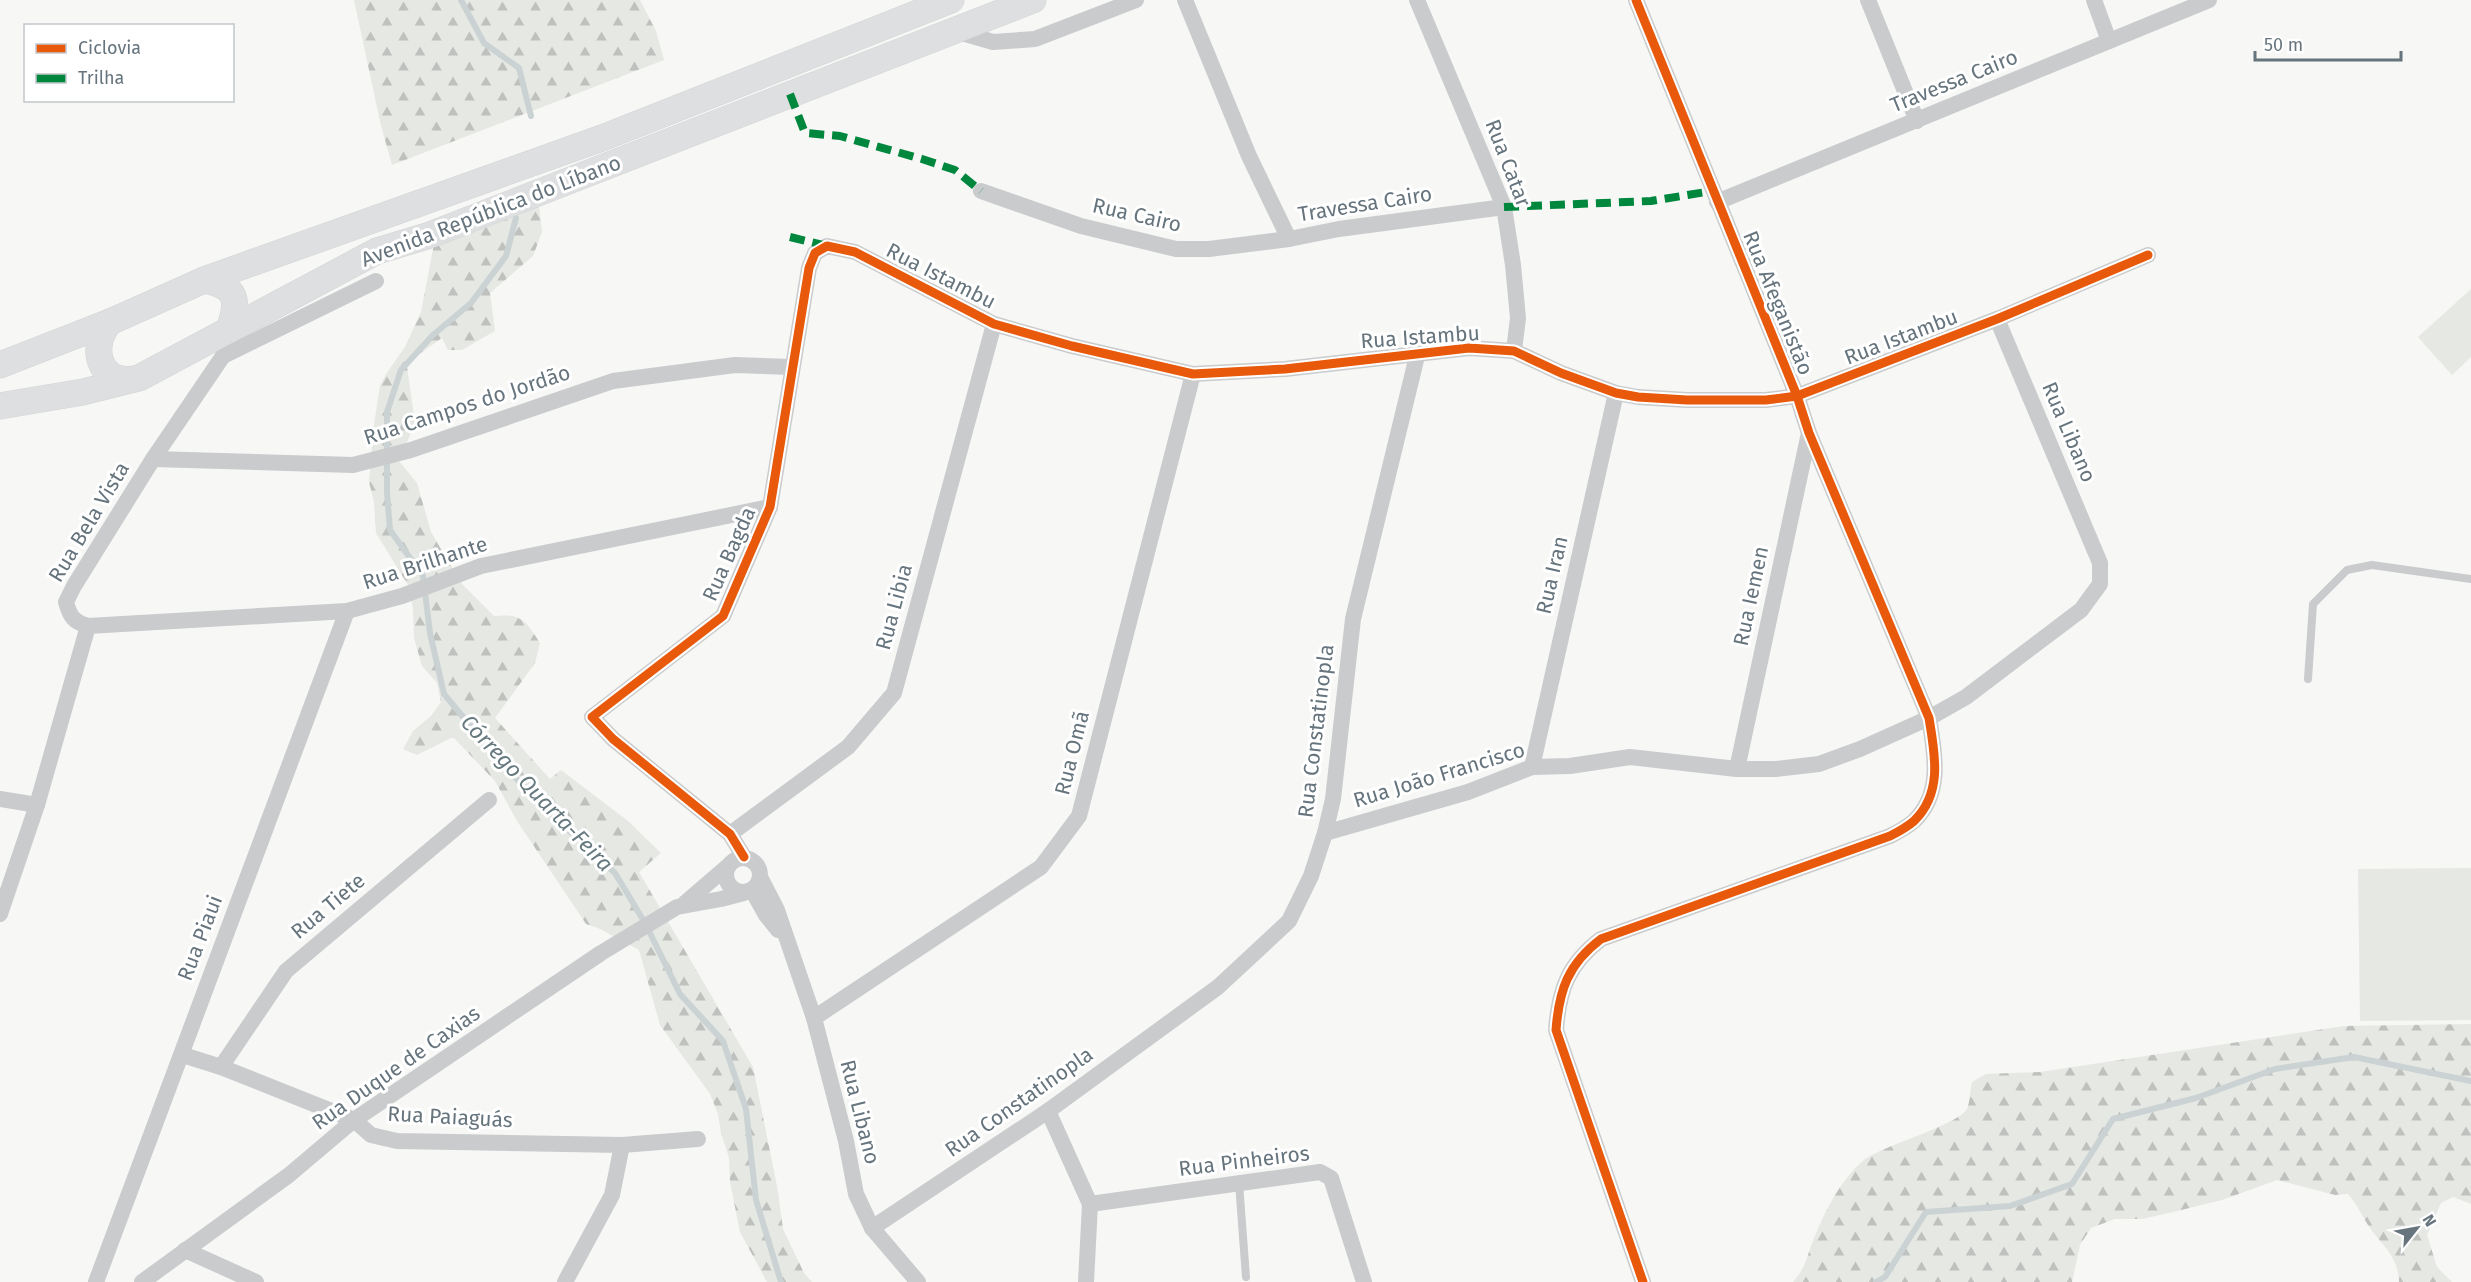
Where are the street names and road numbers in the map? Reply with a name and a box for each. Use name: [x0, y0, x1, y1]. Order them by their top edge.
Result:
street label: Travessa Cairo: [1886, 44, 2022, 118]
street label: Rua Catar: [1479, 115, 1537, 211]
street label: Avenida República do Líbano: [357, 149, 625, 273]
street label: Travessa Cairo: [1296, 181, 1434, 227]
street label: Rua Cairo: [1090, 192, 1184, 238]
street label: Rua Afeganistão: [1737, 227, 1819, 379]
street label: Rua Istambu: [882, 237, 1000, 315]
street label: Rua Istambu: [1841, 303, 1961, 371]
street label: Rua Istambu: [1360, 320, 1480, 354]
street label: Rua Campos do Jordão: [360, 359, 574, 451]
street label: Rua Libano: [2036, 378, 2102, 486]
street label: Rua Bela Vista: [43, 457, 135, 587]
street label: Rua Bagda: [697, 503, 761, 605]
street label: Rua Brilhante: [359, 531, 491, 595]
street label: Rua Iran: [1530, 533, 1574, 617]
street label: Rua Iemen: [1728, 544, 1774, 648]
street label: Rua Libia: [870, 561, 918, 653]
street label: Rua Constatinopla: [1292, 643, 1340, 819]
street label: Rua Omã: [1049, 708, 1095, 798]
street label: Rua João Francisco: [1350, 737, 1528, 813]
street label: Rua Tiete: [286, 867, 370, 945]
street label: Rua Piaui: [172, 892, 228, 984]
street label: Rua Duque de Caxias: [307, 1000, 485, 1136]
street label: Rua Constatinopla: [940, 1041, 1098, 1163]
street label: Rua Libano: [834, 1057, 886, 1167]
street label: Rua Paiaguás: [387, 1101, 514, 1133]
street label: Rua Pinheiros: [1177, 1140, 1311, 1182]

